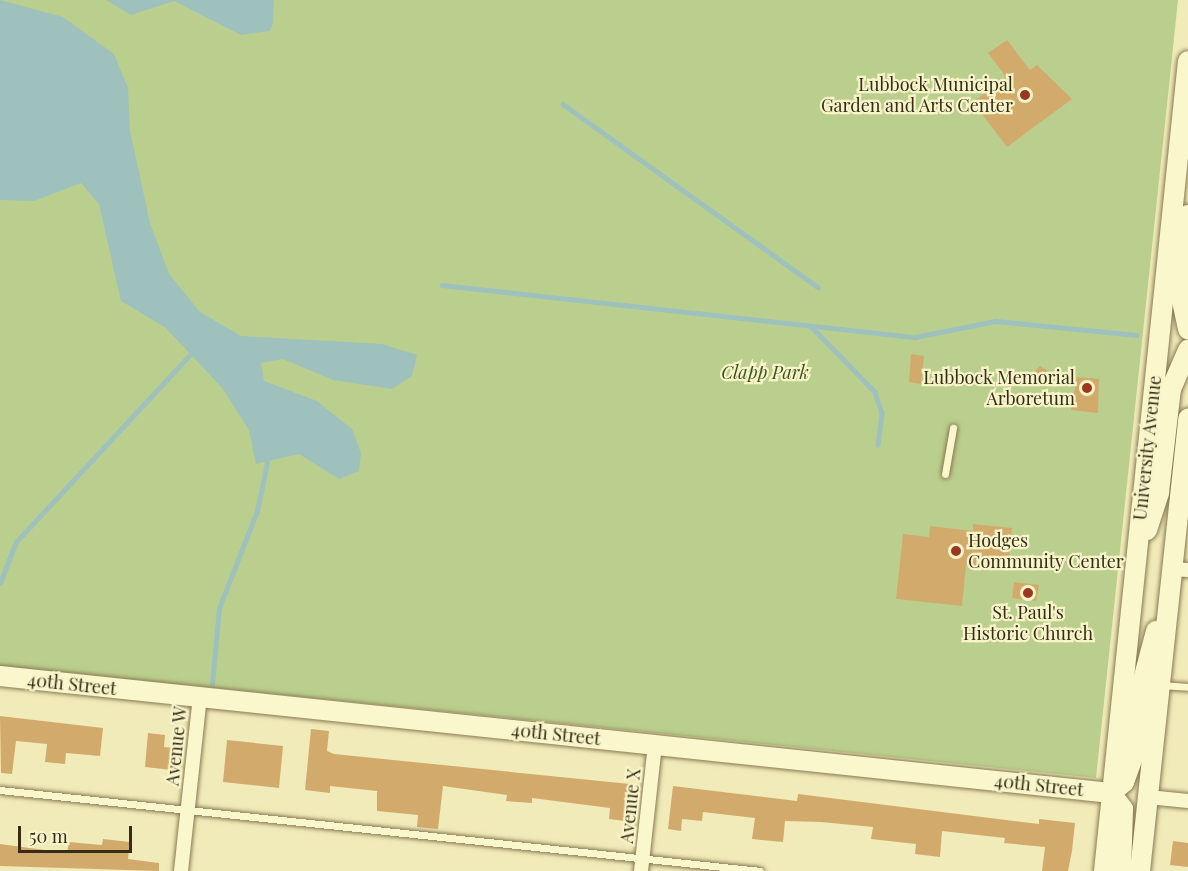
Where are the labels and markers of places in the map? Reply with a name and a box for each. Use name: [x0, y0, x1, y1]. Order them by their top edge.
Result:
place label: Lubbock Municipal Garden and Arts Center: [820, 74, 1013, 116]
marker: Lubbock Municipal Garden and Arts Center: [1018, 88, 1032, 102]
place label: Lubbock Memorial Arboretum: [923, 367, 1075, 410]
marker: Lubbock Memorial Arboretum: [1080, 381, 1094, 395]
place label: Hodges Community Center: [968, 530, 1124, 572]
marker: Hodges Community Center: [949, 544, 963, 558]
marker: St. Paul's Historic Church: [1021, 586, 1035, 600]
place label: St. Paul's Historic Church: [963, 602, 1093, 644]

